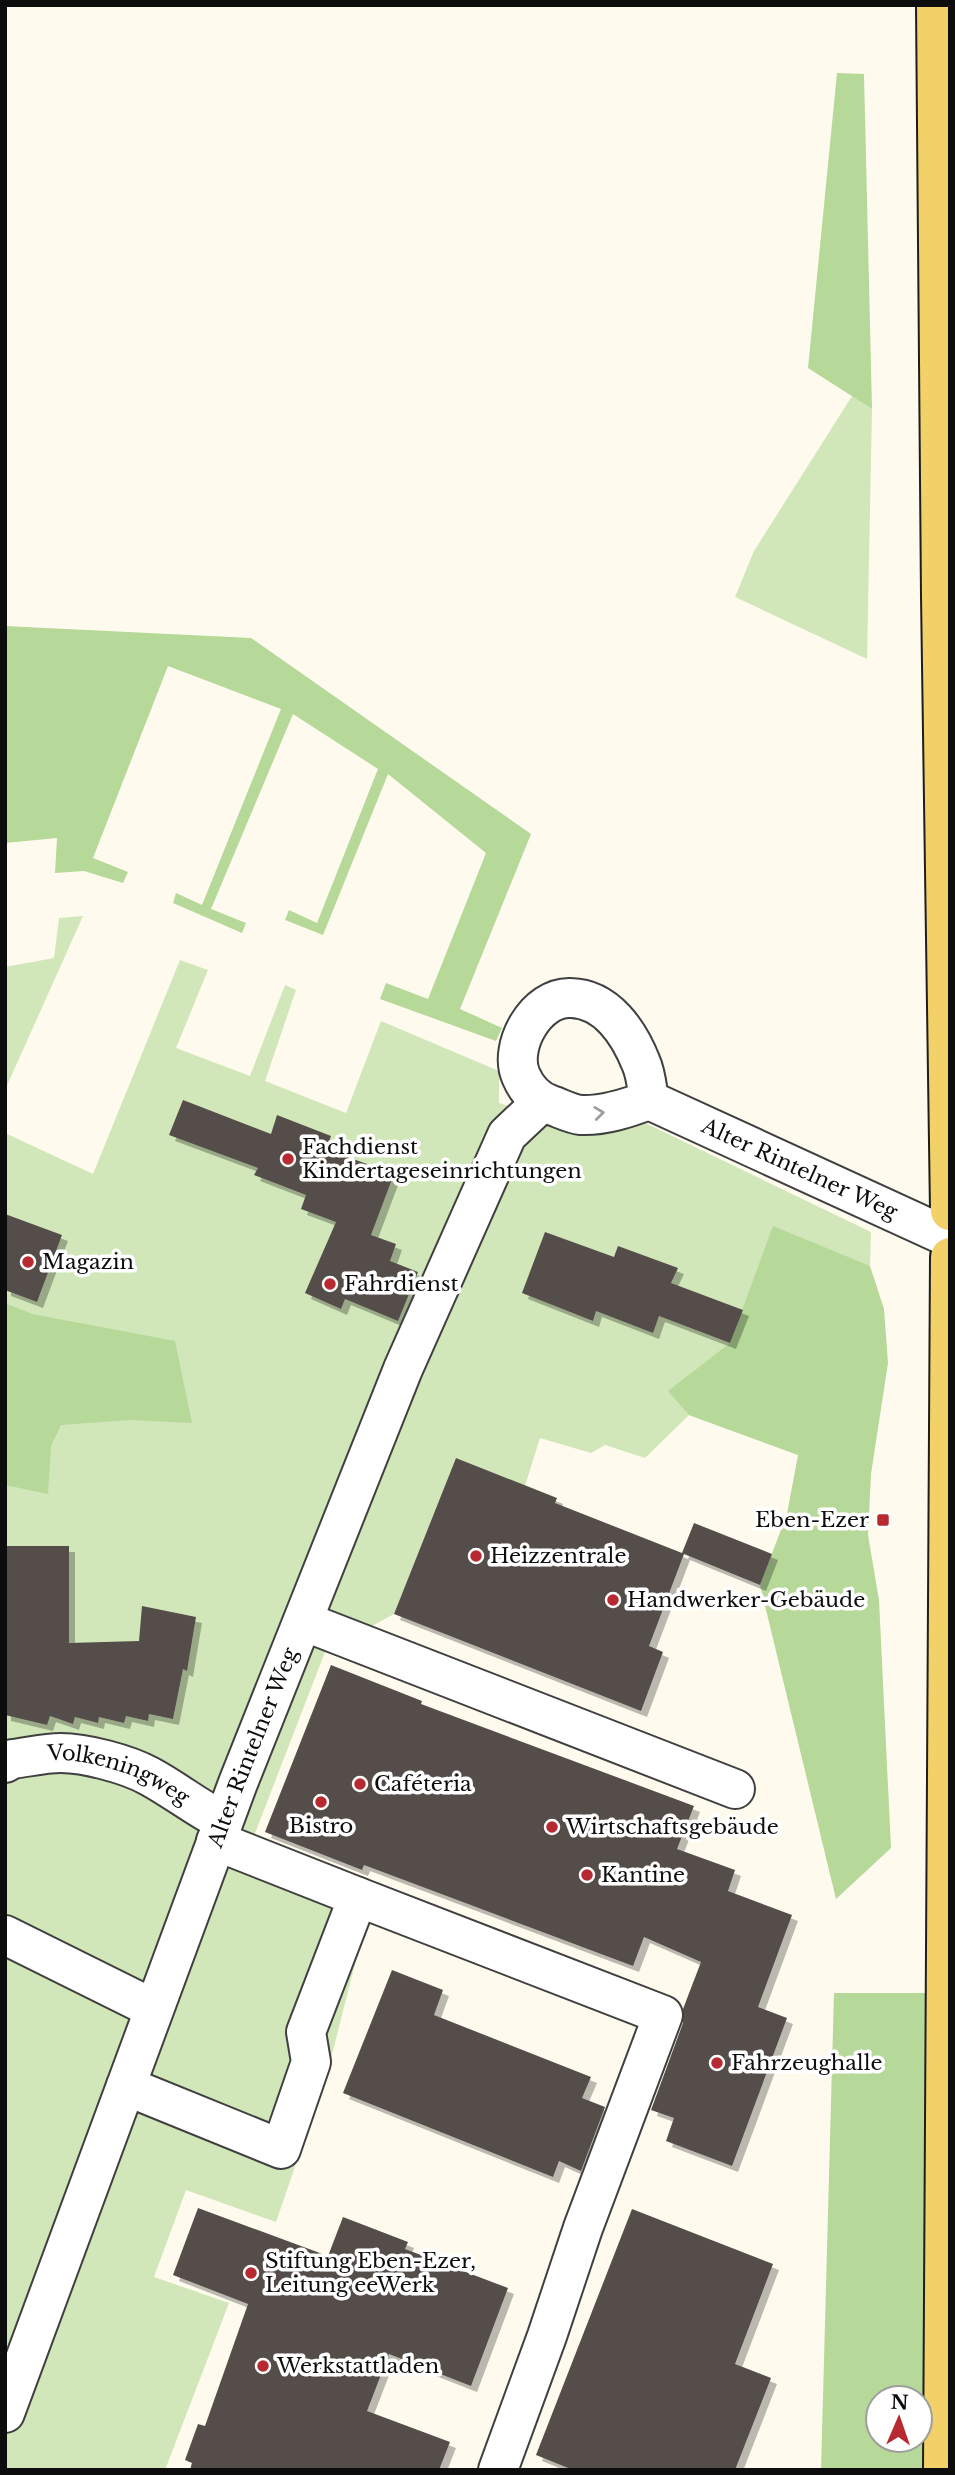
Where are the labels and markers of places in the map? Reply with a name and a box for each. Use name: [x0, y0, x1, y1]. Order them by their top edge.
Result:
place label: Fachdienst Kindertageseinrichtungen: [302, 1134, 582, 1184]
marker: Fachdienst Kindertageseinrichtungen: [280, 1151, 296, 1167]
place label: Magazin: [42, 1249, 134, 1275]
marker: Magazin: [20, 1254, 36, 1270]
place label: Fahrdienst: [344, 1271, 459, 1297]
marker: Fahrdienst: [322, 1276, 338, 1292]
place label: Eben-Ezer: [755, 1507, 869, 1533]
marker: Eben-Ezer: [875, 1512, 891, 1528]
place label: Heizzentrale: [490, 1543, 626, 1569]
marker: Heizzentrale: [468, 1548, 484, 1564]
place label: Handwerker-Gebäude: [627, 1587, 865, 1613]
marker: Handwerker-Gebäude: [605, 1592, 621, 1608]
place label: Caféteria: [374, 1771, 472, 1797]
marker: Caféteria: [352, 1776, 368, 1792]
marker: Bistro: [313, 1794, 329, 1810]
place label: Bistro: [289, 1813, 353, 1839]
place label: Wirtschaftsgebäude: [565, 1814, 779, 1840]
marker: Wirtschaftsgebäude: [544, 1819, 560, 1835]
place label: Kantine: [601, 1862, 685, 1888]
marker: Kantine: [579, 1867, 595, 1883]
place label: Fahrzeughalle: [731, 2050, 883, 2076]
marker: Fahrzeughalle: [709, 2055, 725, 2071]
place label: Stiftung Eben-Ezer, Leitung eeWerk: [265, 2248, 476, 2298]
marker: Stiftung Eben-Ezer, Leitung eeWerk: [243, 2265, 259, 2281]
place label: Werkstattladen: [276, 2353, 439, 2379]
marker: Werkstattladen: [255, 2358, 271, 2374]

